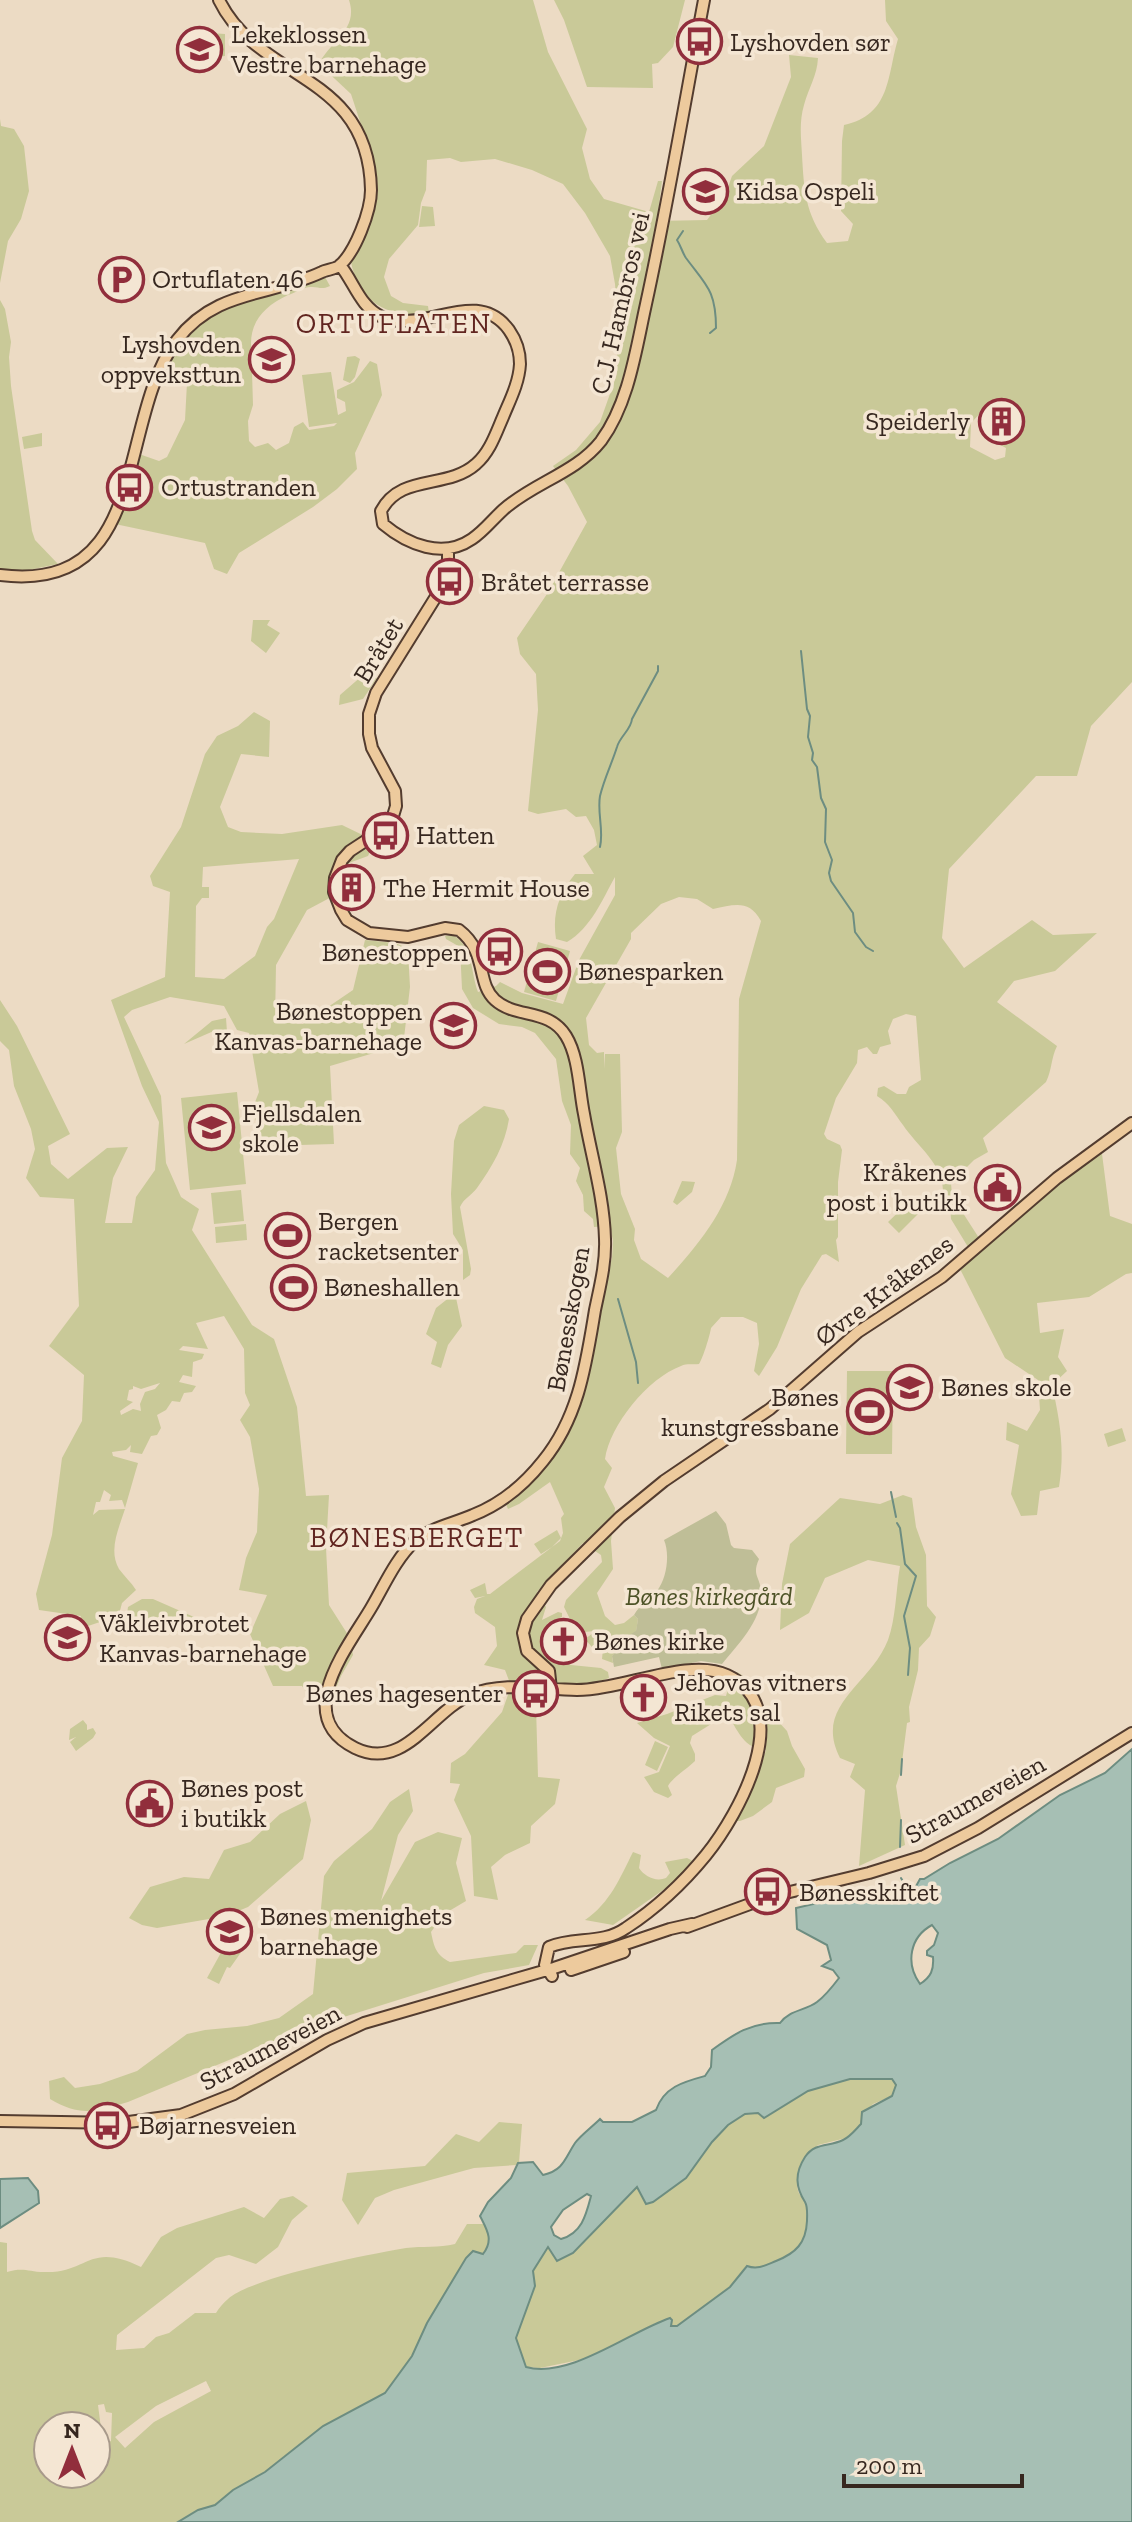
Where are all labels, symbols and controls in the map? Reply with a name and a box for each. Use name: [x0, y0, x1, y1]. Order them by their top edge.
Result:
place label: Lekeklossen Vestre barnehage: [230, 18, 427, 80]
bus stop icon: Lyshovden sør: [675, 18, 723, 66]
school or university icon: Lekeklossen Vestre barnehage: [176, 25, 224, 73]
place label: Lyshovden sør: [730, 26, 891, 58]
school or university icon: Kidsa Ospeli: [681, 167, 729, 215]
place label: Kidsa Ospeli: [736, 175, 875, 207]
street label: C.J. Hambros vei: [583, 209, 657, 397]
parking icon: Ortuflaten 46: [97, 255, 145, 303]
place label: Ortuflaten 46: [152, 263, 304, 295]
district label: ORTUFLATEN: [296, 307, 492, 340]
place label: Lyshovden oppveksttun: [101, 328, 241, 390]
school or university icon: Lyshovden oppveksttun: [248, 335, 296, 383]
building icon: Speiderly: [977, 397, 1025, 445]
place label: Speiderly: [865, 405, 971, 437]
bus stop icon: Ortustranden: [106, 463, 154, 511]
place label: Ortustranden: [161, 471, 316, 503]
bus stop icon: Bråtet terrasse: [426, 558, 474, 606]
place label: Bråtet terrasse: [481, 566, 649, 598]
street label: Bråtet: [346, 611, 410, 689]
bus stop icon: Hatten: [361, 811, 409, 859]
place label: Hatten: [416, 819, 494, 851]
building icon: The Hermit House: [328, 864, 376, 912]
place label: The Hermit House: [383, 872, 590, 904]
bus stop icon: Bønestoppen: [475, 928, 523, 976]
place label: Bønestoppen: [322, 936, 468, 968]
sports icon: Bønesparken: [523, 947, 571, 995]
place label: Bønesparken: [578, 955, 724, 987]
place label: Bønestoppen Kanvas-barnehage: [214, 995, 422, 1057]
school or university icon: Bønestoppen Kanvas-barnehage: [429, 1002, 477, 1050]
place label: Fjellsdalen skole: [242, 1097, 361, 1159]
school or university icon: Fjellsdalen skole: [187, 1104, 235, 1152]
place label: Kråkenes post i butikk: [827, 1156, 967, 1218]
public building icon: Kråkenes post i butikk: [974, 1163, 1022, 1211]
place label: Bergen racketsenter: [318, 1205, 460, 1267]
sports icon: Bergen racketsenter: [263, 1212, 311, 1260]
street label: Øvre Kråkenes: [808, 1227, 960, 1353]
street label: Bønesskogen: [539, 1244, 597, 1394]
sports icon: Bøneshallen: [269, 1263, 317, 1311]
place label: Bøneshallen: [324, 1271, 460, 1303]
school or university icon: Bønes skole: [886, 1363, 934, 1411]
place label: Bønes skole: [941, 1371, 1071, 1403]
place label: Bønes kunstgressbane: [661, 1381, 839, 1443]
sports icon: Bønes kunstgressbane: [846, 1388, 894, 1436]
district label: BØNESBERGET: [310, 1521, 524, 1554]
park label: Bønes kirkegård: [625, 1580, 793, 1612]
place label: Våkleivbrotet Kanvas-barnehage: [98, 1607, 307, 1669]
school or university icon: Våkleivbrotet Kanvas-barnehage: [44, 1614, 92, 1662]
church icon: Bønes kirke: [539, 1617, 587, 1665]
place label: Bønes kirke: [594, 1625, 724, 1657]
place label: Jehovas vitners Rikets sal: [674, 1666, 847, 1728]
bus stop icon: Bønes hagesenter: [511, 1669, 559, 1717]
church icon: Jehovas vitners Rikets sal: [619, 1673, 667, 1721]
place label: Bønes hagesenter: [306, 1677, 504, 1709]
street label: Straumeveien: [899, 1747, 1051, 1851]
place label: Bønes post i butikk: [181, 1772, 304, 1834]
public building icon: Bønes post i butikk: [126, 1779, 174, 1827]
bus stop icon: Bønesskiftet: [744, 1868, 792, 1916]
place label: Bønesskiftet: [799, 1876, 939, 1908]
place label: Bønes menighets barnehage: [259, 1900, 452, 1962]
school or university icon: Bønes menighets barnehage: [205, 1907, 253, 1955]
street label: Straumeveien: [194, 1996, 346, 2098]
bus stop icon: Bøjarnesveien: [84, 2101, 132, 2149]
place label: Bøjarnesveien: [139, 2109, 296, 2141]
north arrow: [32, 2410, 112, 2490]
text: N: [64, 2417, 81, 2444]
scale bar: [844, 2438, 1022, 2488]
text: 200 m: [856, 2451, 922, 2480]

